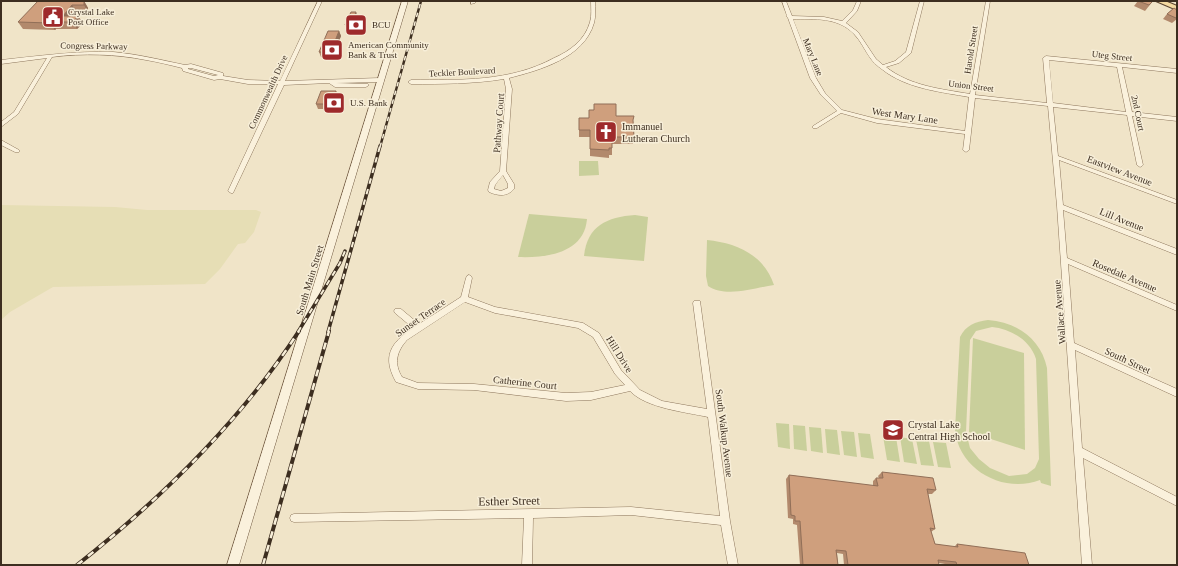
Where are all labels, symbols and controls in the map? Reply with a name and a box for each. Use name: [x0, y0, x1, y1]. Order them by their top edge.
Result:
public building icon: Crystal Lake Post Office: [40, 4, 66, 30]
place label: Crystal Lake Post Office: [68, 7, 114, 27]
bank icon: BCU: [343, 12, 369, 38]
place label: BCU: [372, 20, 391, 30]
street label: Harold Street: [962, 25, 980, 75]
bank icon: American Community Bank & Trust: [319, 37, 345, 63]
street label: Mary Lane: [801, 37, 825, 77]
street label: Congress Parkway: [60, 40, 128, 52]
place label: American Community Bank & Trust: [348, 40, 429, 60]
street label: Uteg Street: [1091, 49, 1133, 63]
street label: Commonwealth Drive: [247, 54, 289, 130]
street label: Teckler Boulevard: [428, 65, 496, 79]
street label: Union Street: [948, 78, 995, 94]
bank icon: U.S. Bank: [321, 90, 347, 116]
street label: Pathway Court: [491, 93, 506, 153]
street label: 2nd Court: [1129, 94, 1147, 132]
place label: U.S. Bank: [350, 98, 388, 108]
street label: West Mary Lane: [871, 105, 939, 126]
church icon: Immanuel Lutheran Church: [593, 119, 619, 145]
place label: Immanuel Lutheran Church: [622, 121, 690, 144]
street label: Eastview Avenue: [1086, 153, 1155, 188]
street label: Lill Avenue: [1098, 206, 1146, 234]
street label: South Main Street: [294, 244, 325, 317]
street label: Rosedale Avenue: [1091, 257, 1159, 294]
street label: Wallace Avenue: [1051, 279, 1068, 344]
street label: Sunset Terrace: [393, 296, 448, 339]
street label: Hill Drive: [604, 334, 635, 375]
street label: South Street: [1103, 345, 1153, 376]
street label: Catherine Court: [492, 374, 558, 391]
street label: South Walkup Avenue: [714, 388, 735, 478]
school or university icon: Crystal Lake Central High School: [880, 417, 906, 443]
place label: Crystal Lake Central High School: [908, 419, 990, 442]
street label: Esther Street: [478, 493, 541, 509]

